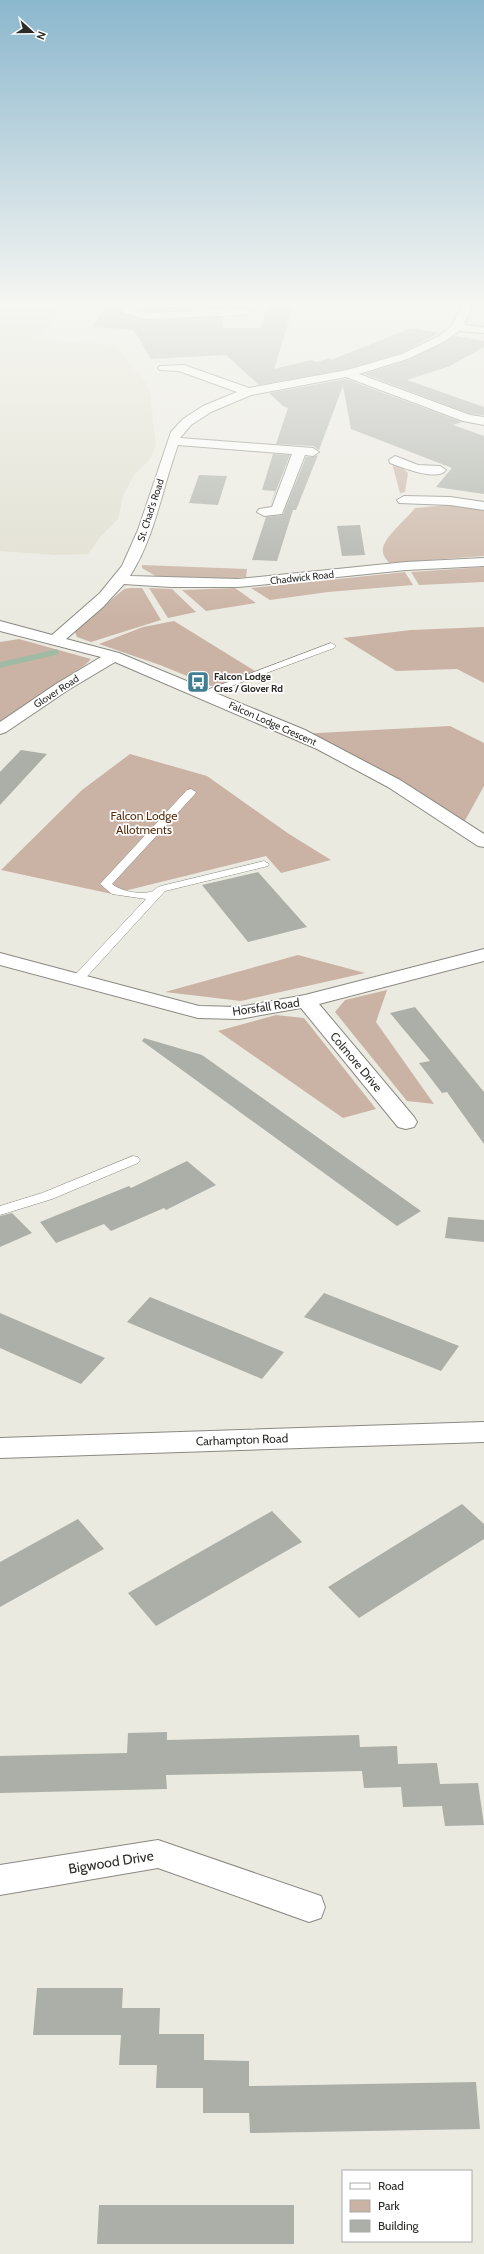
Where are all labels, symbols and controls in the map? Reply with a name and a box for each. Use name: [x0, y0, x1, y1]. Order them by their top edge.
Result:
north arrow: [12, 12, 52, 52]
text: N: [33, 29, 49, 42]
street label: St. Chad's Road: [134, 477, 167, 543]
street label: Chadwick Road: [269, 568, 335, 587]
bus stop icon: Falcon Lodge Cres / Glover Rd: [185, 669, 211, 695]
place label: Falcon Lodge Cres / Glover Rd: [214, 670, 283, 695]
street label: Glover Road: [31, 672, 81, 711]
street label: Falcon Lodge Crescent: [227, 698, 319, 749]
park label: Falcon Lodge Allotments: [111, 808, 177, 837]
street label: Horsfall Road: [231, 994, 301, 1019]
street label: Colmore Drive: [327, 1029, 386, 1095]
street label: Carhampton Road: [196, 1430, 288, 1449]
street label: Bigwood Drive: [67, 1846, 155, 1878]
legend: [342, 2170, 472, 2242]
text: Road: [378, 2178, 404, 2193]
text: Park: [378, 2198, 400, 2213]
text: Building: [378, 2218, 420, 2233]

